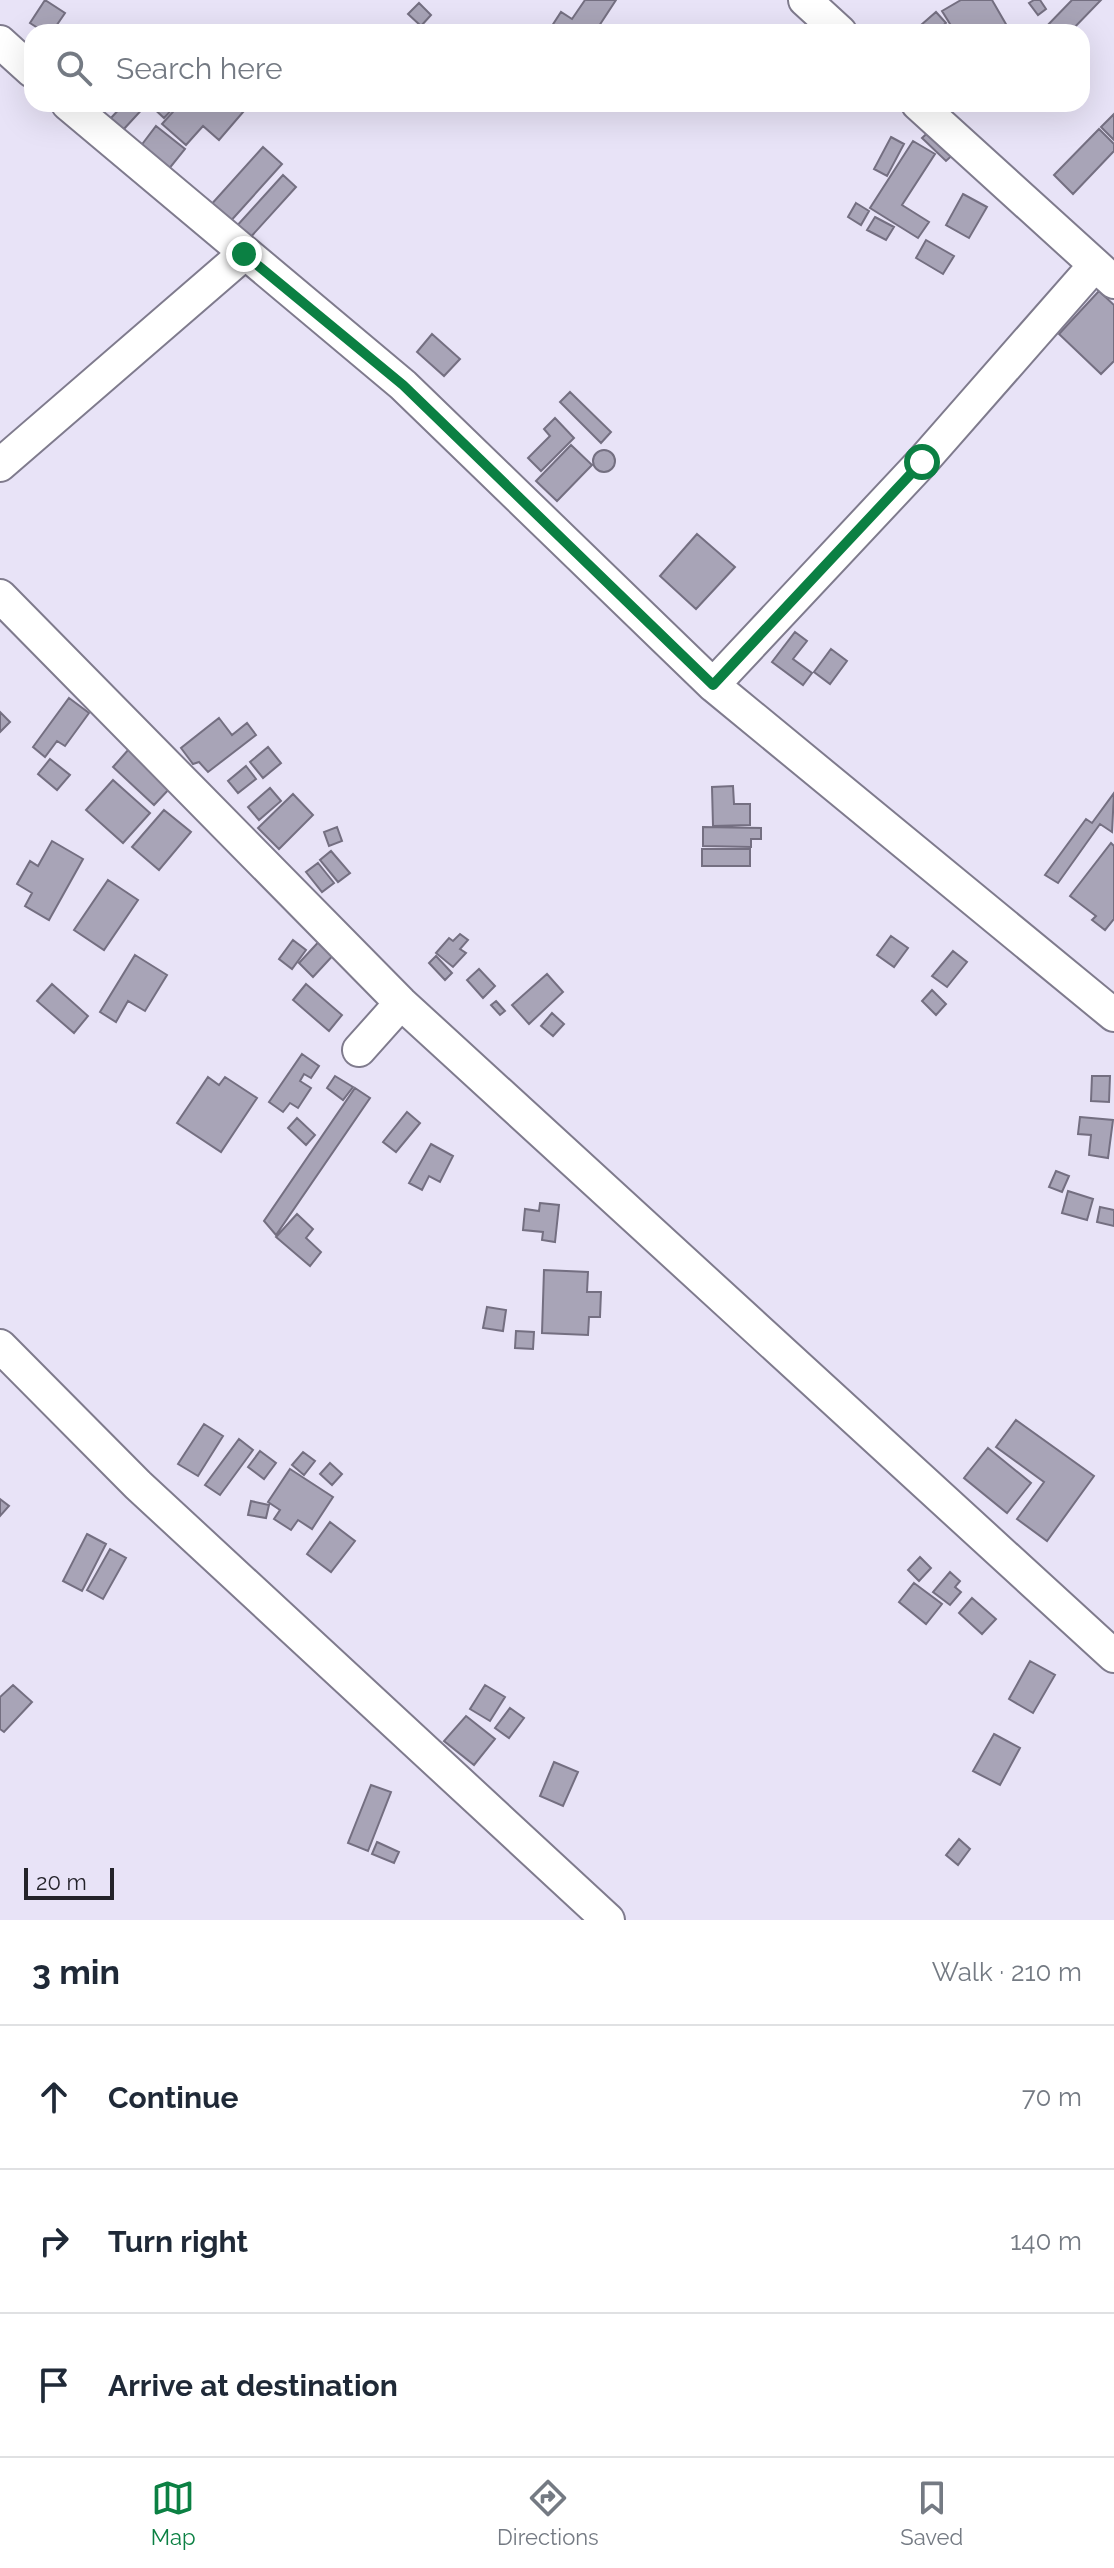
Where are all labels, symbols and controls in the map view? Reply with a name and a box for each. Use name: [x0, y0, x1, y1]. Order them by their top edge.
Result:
search box: [24, 24, 1090, 112]
icon: search: [52, 46, 96, 90]
text: Search here: [116, 51, 283, 86]
route end: [226, 236, 262, 272]
route start: [904, 444, 940, 480]
scale bar: [24, 1864, 114, 1900]
text: 20 m: [36, 1869, 87, 1895]
text: 3 min: [32, 1952, 120, 1992]
text: Walk · 210 m: [932, 1957, 1082, 1987]
icon: ahead: [32, 2075, 76, 2119]
text: Continue: [108, 2080, 239, 2115]
text: 70 m: [1022, 2082, 1082, 2112]
icon: right: [32, 2219, 76, 2263]
text: Turn right: [108, 2224, 248, 2259]
text: 140 m: [1010, 2226, 1082, 2256]
icon: arrive: [32, 2363, 76, 2407]
text: Arrive at destination: [108, 2368, 398, 2403]
tab: Map: [151, 2476, 196, 2550]
tab: Directions: [497, 2476, 599, 2550]
tab: Saved: [900, 2476, 963, 2550]

